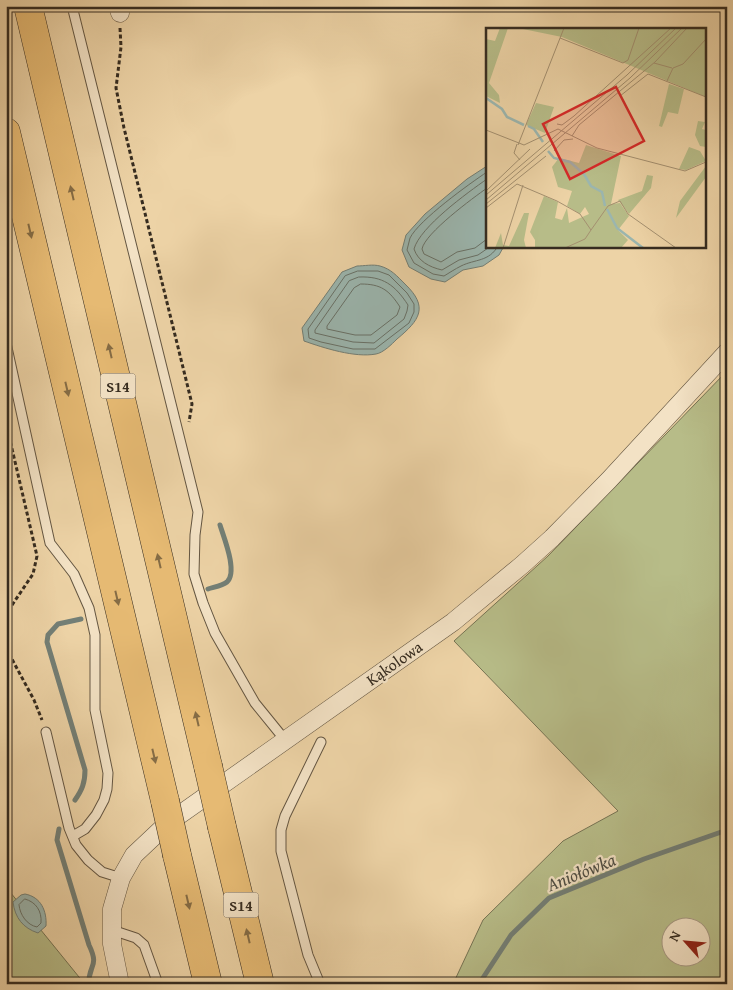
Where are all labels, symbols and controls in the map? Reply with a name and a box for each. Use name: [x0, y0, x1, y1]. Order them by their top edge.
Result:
inset map: [486, 28, 706, 248]
one-way arrow: [68, 186, 76, 201]
one-way arrow: [26, 223, 34, 238]
one-way arrow: [106, 344, 114, 359]
road number: S14: [100, 374, 136, 398]
one-way arrow: [63, 381, 71, 396]
one-way arrow: [155, 553, 163, 568]
one-way arrow: [113, 591, 121, 606]
street label: Kąkolowa: [361, 635, 427, 691]
one-way arrow: [193, 711, 201, 726]
one-way arrow: [150, 749, 158, 764]
water label: Aniołówka: [542, 846, 620, 898]
road number: S14: [224, 892, 258, 918]
one-way arrow: [184, 895, 192, 910]
north arrow: [660, 918, 710, 968]
text: N: [663, 927, 686, 945]
one-way arrow: [244, 929, 252, 944]

